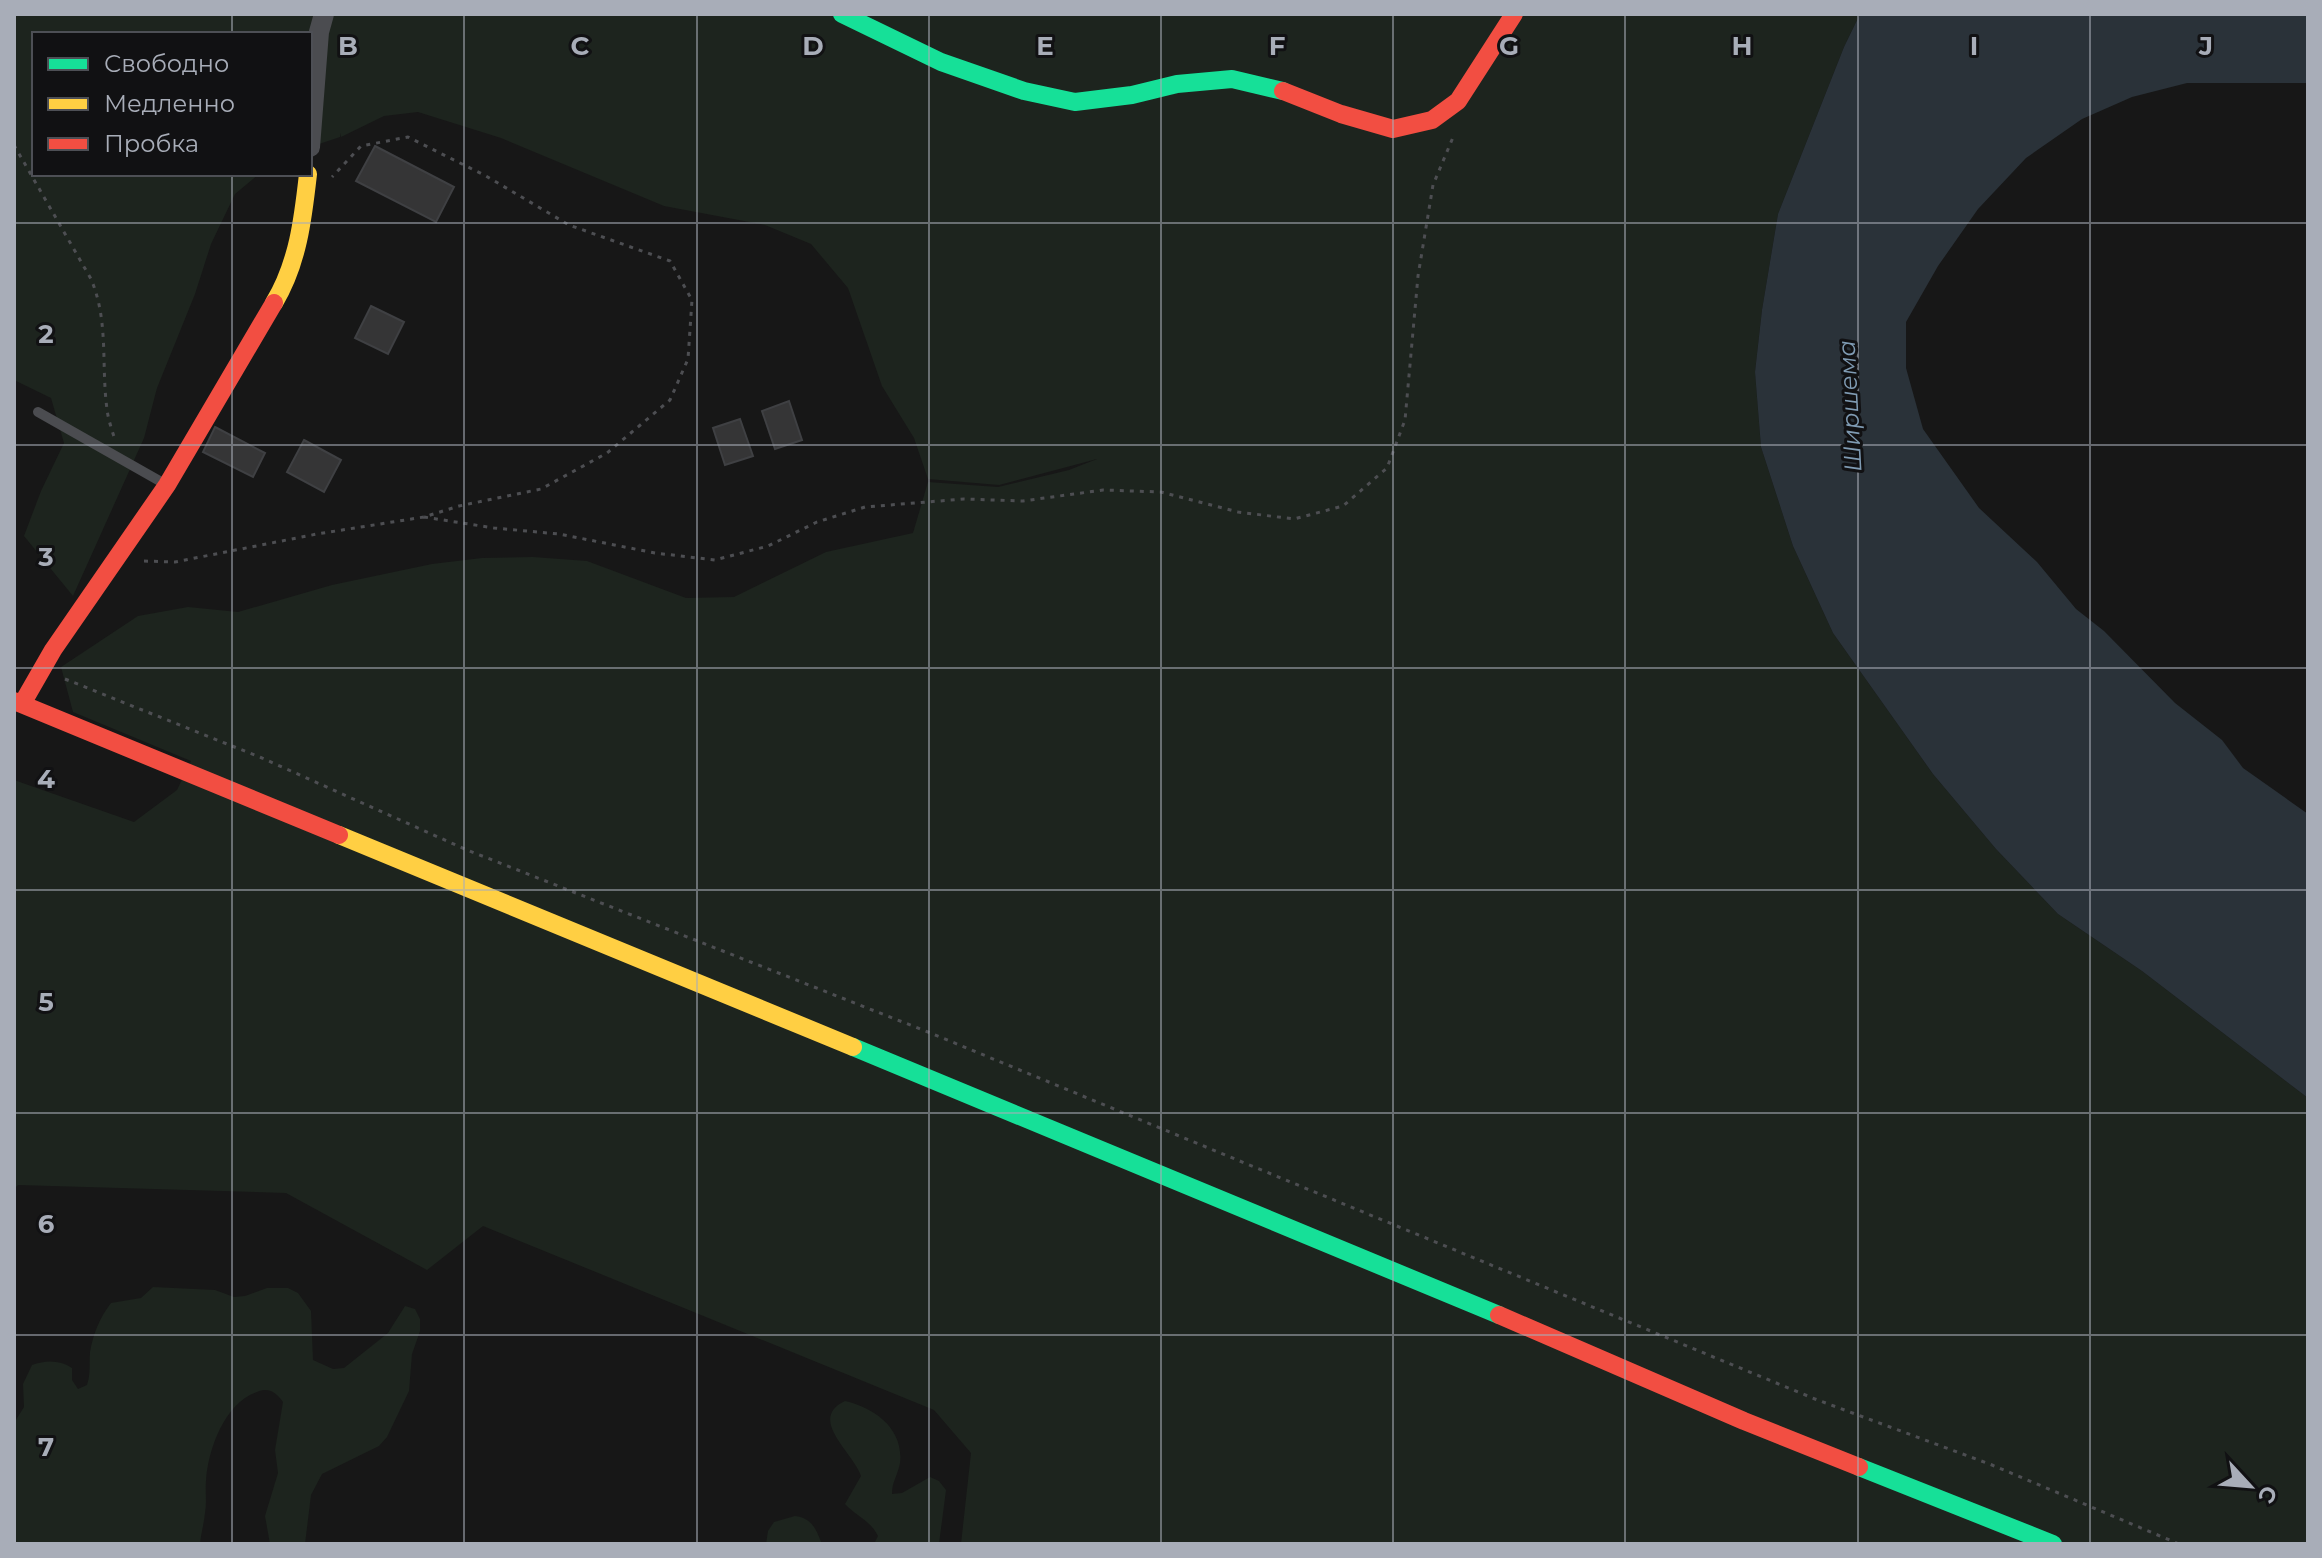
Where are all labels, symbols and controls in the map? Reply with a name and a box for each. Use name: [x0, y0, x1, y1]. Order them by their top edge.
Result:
text: B: [338, 30, 358, 62]
text: C: [571, 30, 590, 62]
text: D: [802, 30, 824, 62]
text: E: [1036, 30, 1054, 62]
text: F: [1269, 30, 1285, 62]
text: G: [1499, 30, 1519, 62]
text: H: [1731, 30, 1753, 62]
text: I: [1970, 30, 1978, 62]
text: J: [2198, 30, 2213, 62]
legend: [32, 32, 312, 176]
text: Свободно: [104, 49, 229, 78]
text: Медленно: [104, 89, 235, 118]
text: Пробка: [104, 129, 199, 158]
text: 2: [38, 318, 54, 350]
water label: Ширшема: [1832, 339, 1867, 473]
text: 3: [37, 541, 54, 573]
text: 4: [37, 763, 55, 795]
text: 5: [38, 986, 54, 1018]
text: 6: [38, 1208, 55, 1240]
text: 7: [38, 1431, 54, 1463]
north arrow: [2210, 1446, 2290, 1526]
text: С: [2252, 1481, 2283, 1508]

